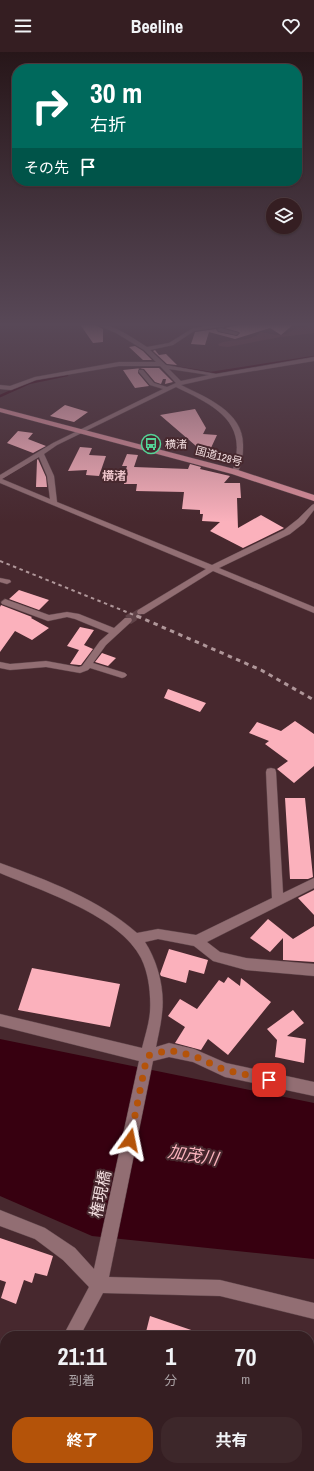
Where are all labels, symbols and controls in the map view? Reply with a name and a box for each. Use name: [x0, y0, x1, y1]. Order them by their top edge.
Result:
text: Beeline: [131, 14, 183, 39]
icon: menu: [12, 15, 34, 37]
icon: heart: [280, 15, 302, 37]
text: 30 m: [90, 74, 142, 112]
icon: right: [24, 80, 76, 132]
text: 右折: [90, 112, 126, 137]
icon: arrive: [77, 156, 99, 178]
text: その先: [24, 157, 69, 178]
map controls: [266, 198, 302, 234]
button: layers: [266, 198, 302, 234]
bus stop icon: 横渚: [140, 433, 162, 455]
place label: 横渚: [165, 437, 187, 451]
street label: 国道128号: [194, 443, 244, 469]
district label: 横渚: [102, 468, 126, 484]
pin: [252, 1063, 286, 1097]
icon: arrive: [258, 1069, 280, 1091]
position arrow: [109, 1119, 151, 1161]
water label: 加茂川: [166, 1139, 222, 1170]
street label: 権現橋: [84, 1168, 116, 1220]
text: 21:11: [57, 1340, 107, 1372]
text: 1: [165, 1340, 176, 1372]
text: 70: [235, 1341, 257, 1373]
text: m: [241, 1371, 250, 1388]
text: 到着: [69, 1372, 95, 1389]
text: 分: [164, 1372, 177, 1389]
button: 終了: [12, 1417, 153, 1463]
button: 共有: [161, 1417, 302, 1463]

